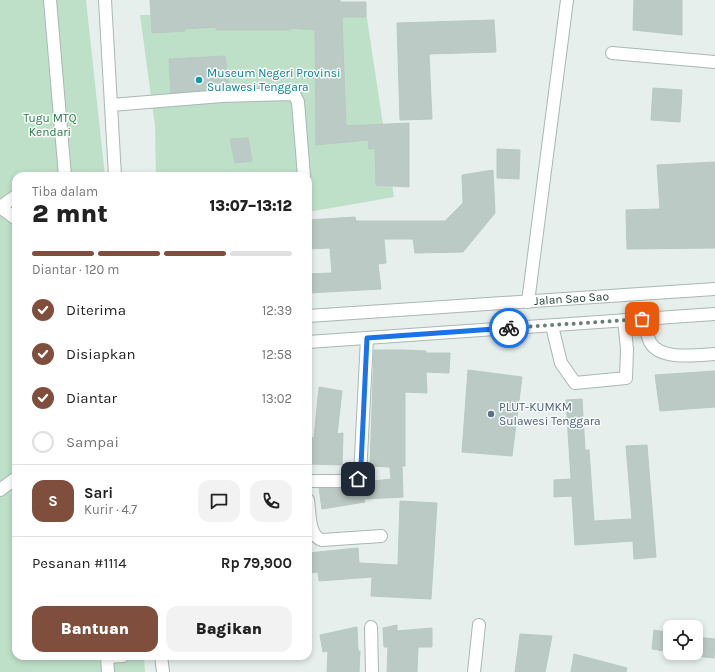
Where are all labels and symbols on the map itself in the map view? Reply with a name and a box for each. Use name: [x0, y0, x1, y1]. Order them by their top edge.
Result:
place label: Museum Negeri Provinsi Sulawesi Tenggara: [207, 66, 341, 94]
marker: Museum Negeri Provinsi Sulawesi Tenggara: [194, 75, 204, 85]
park label: Tugu MTQ Kendari: [23, 111, 77, 139]
street label: Jalan Sao Sao: [533, 289, 609, 308]
pin: [625, 302, 659, 336]
courier: [489, 308, 529, 348]
place label: PLUT-KUMKM Sulawesi Tenggara: [499, 400, 601, 428]
marker: PLUT-KUMKM Sulawesi Tenggara: [486, 409, 496, 419]
pin: [341, 462, 375, 496]

